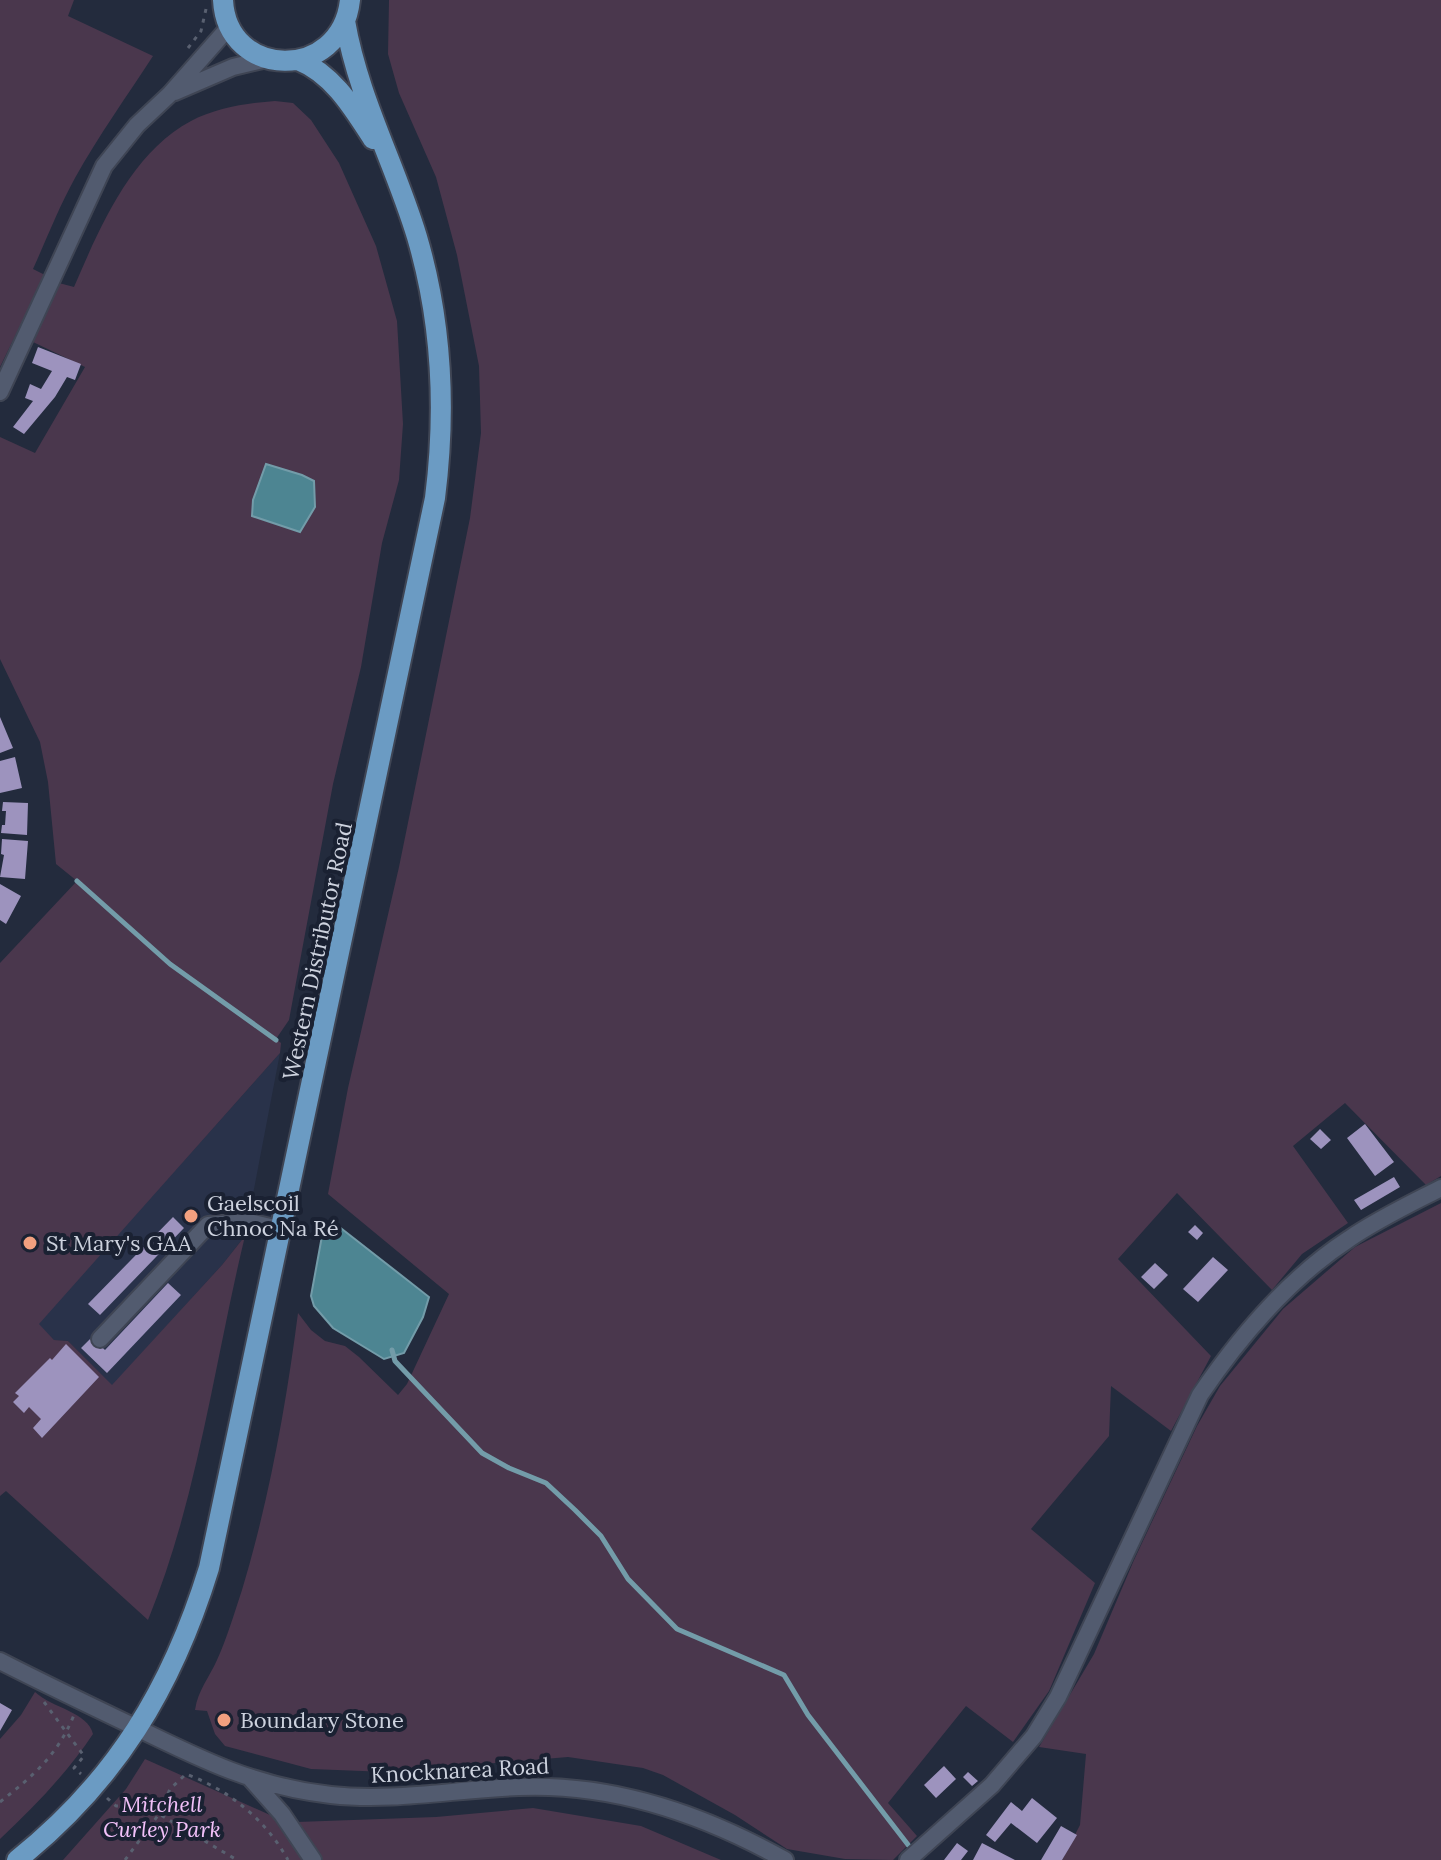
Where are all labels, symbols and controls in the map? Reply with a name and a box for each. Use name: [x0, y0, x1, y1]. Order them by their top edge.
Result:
street label: Western Distributor Road: [276, 820, 358, 1082]
place label: Gaelscoil Chnoc Na Ré: [207, 1189, 339, 1242]
marker: Gaelscoil Chnoc Na Ré: [182, 1207, 200, 1225]
place label: St Mary's GAA: [46, 1229, 193, 1257]
marker: St Mary's GAA: [21, 1234, 39, 1252]
place label: Boundary Stone: [240, 1706, 404, 1734]
marker: Boundary Stone: [215, 1711, 233, 1729]
street label: Knocknarea Road: [370, 1751, 550, 1789]
park label: Mitchell Curley Park: [103, 1790, 221, 1843]

